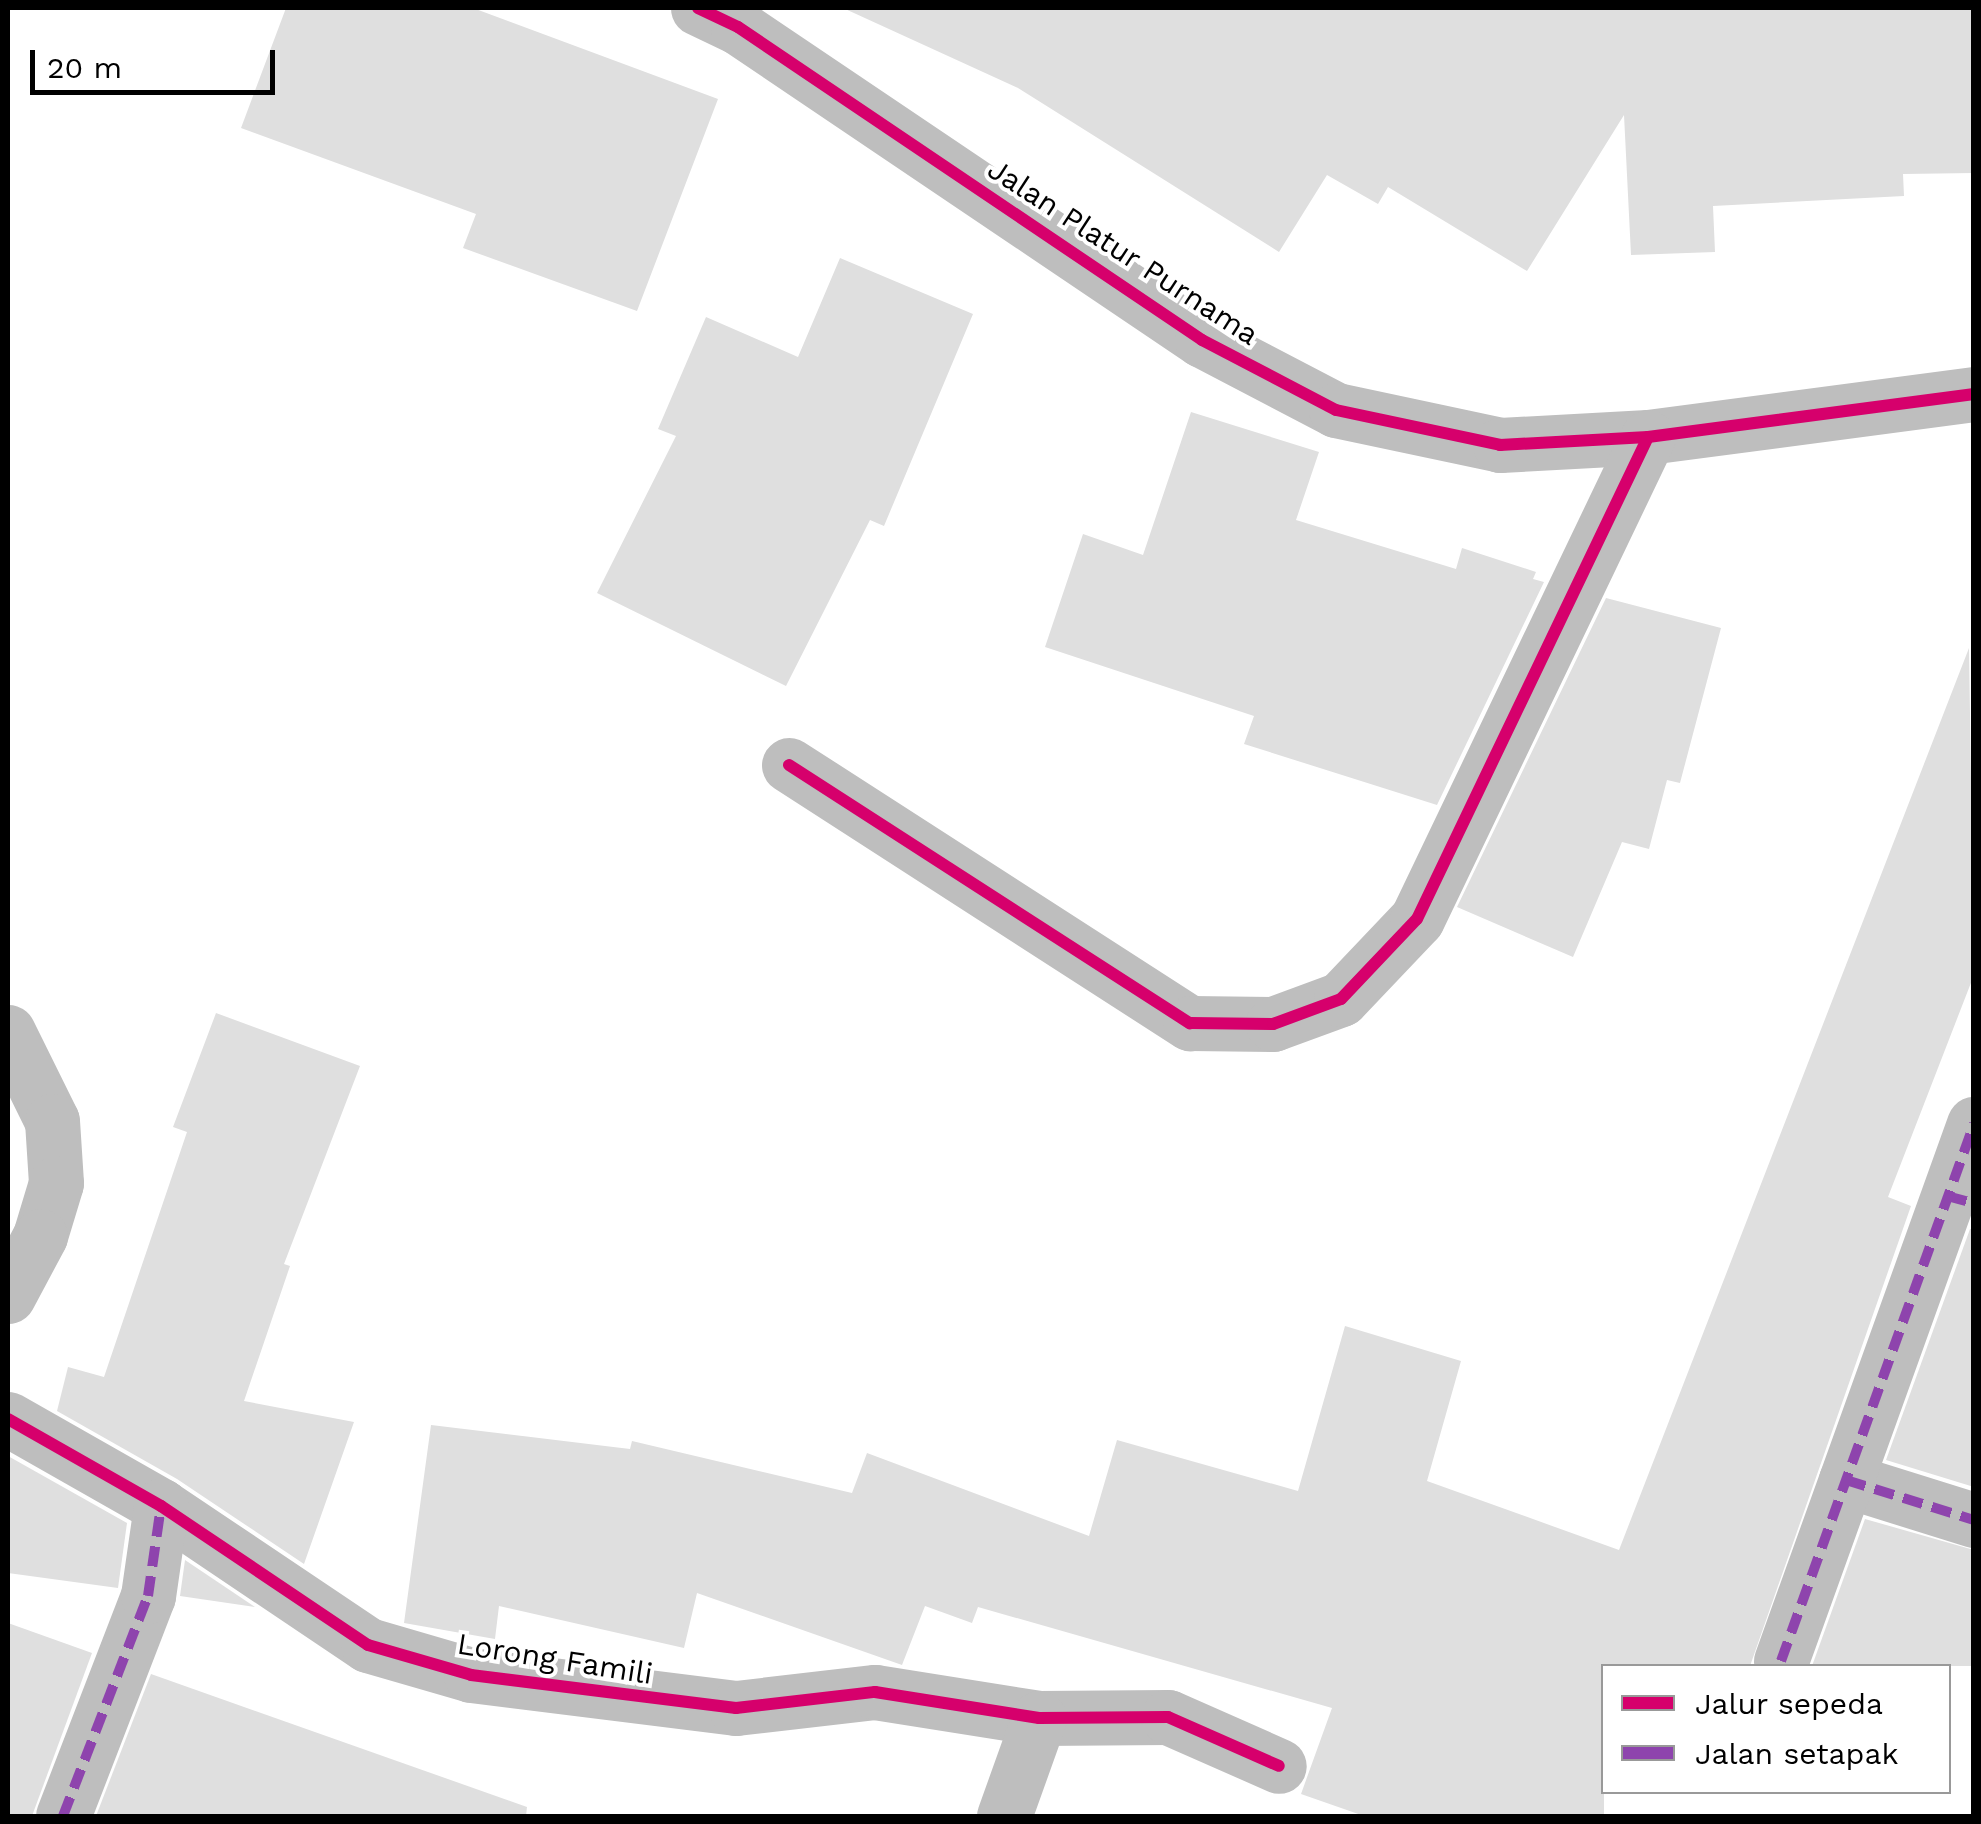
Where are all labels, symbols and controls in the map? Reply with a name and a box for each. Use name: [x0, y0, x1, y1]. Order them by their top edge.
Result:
scale bar: [35, 30, 280, 92]
text: 20 m: [47, 50, 122, 85]
street label: Jalan Platur Purnama: [981, 151, 1265, 353]
street label: Lorong Famili: [455, 1626, 655, 1692]
legend: [1601, 1664, 1951, 1794]
text: Jalur sepeda: [1695, 1686, 1883, 1721]
text: Jalan setapak: [1695, 1736, 1898, 1771]

